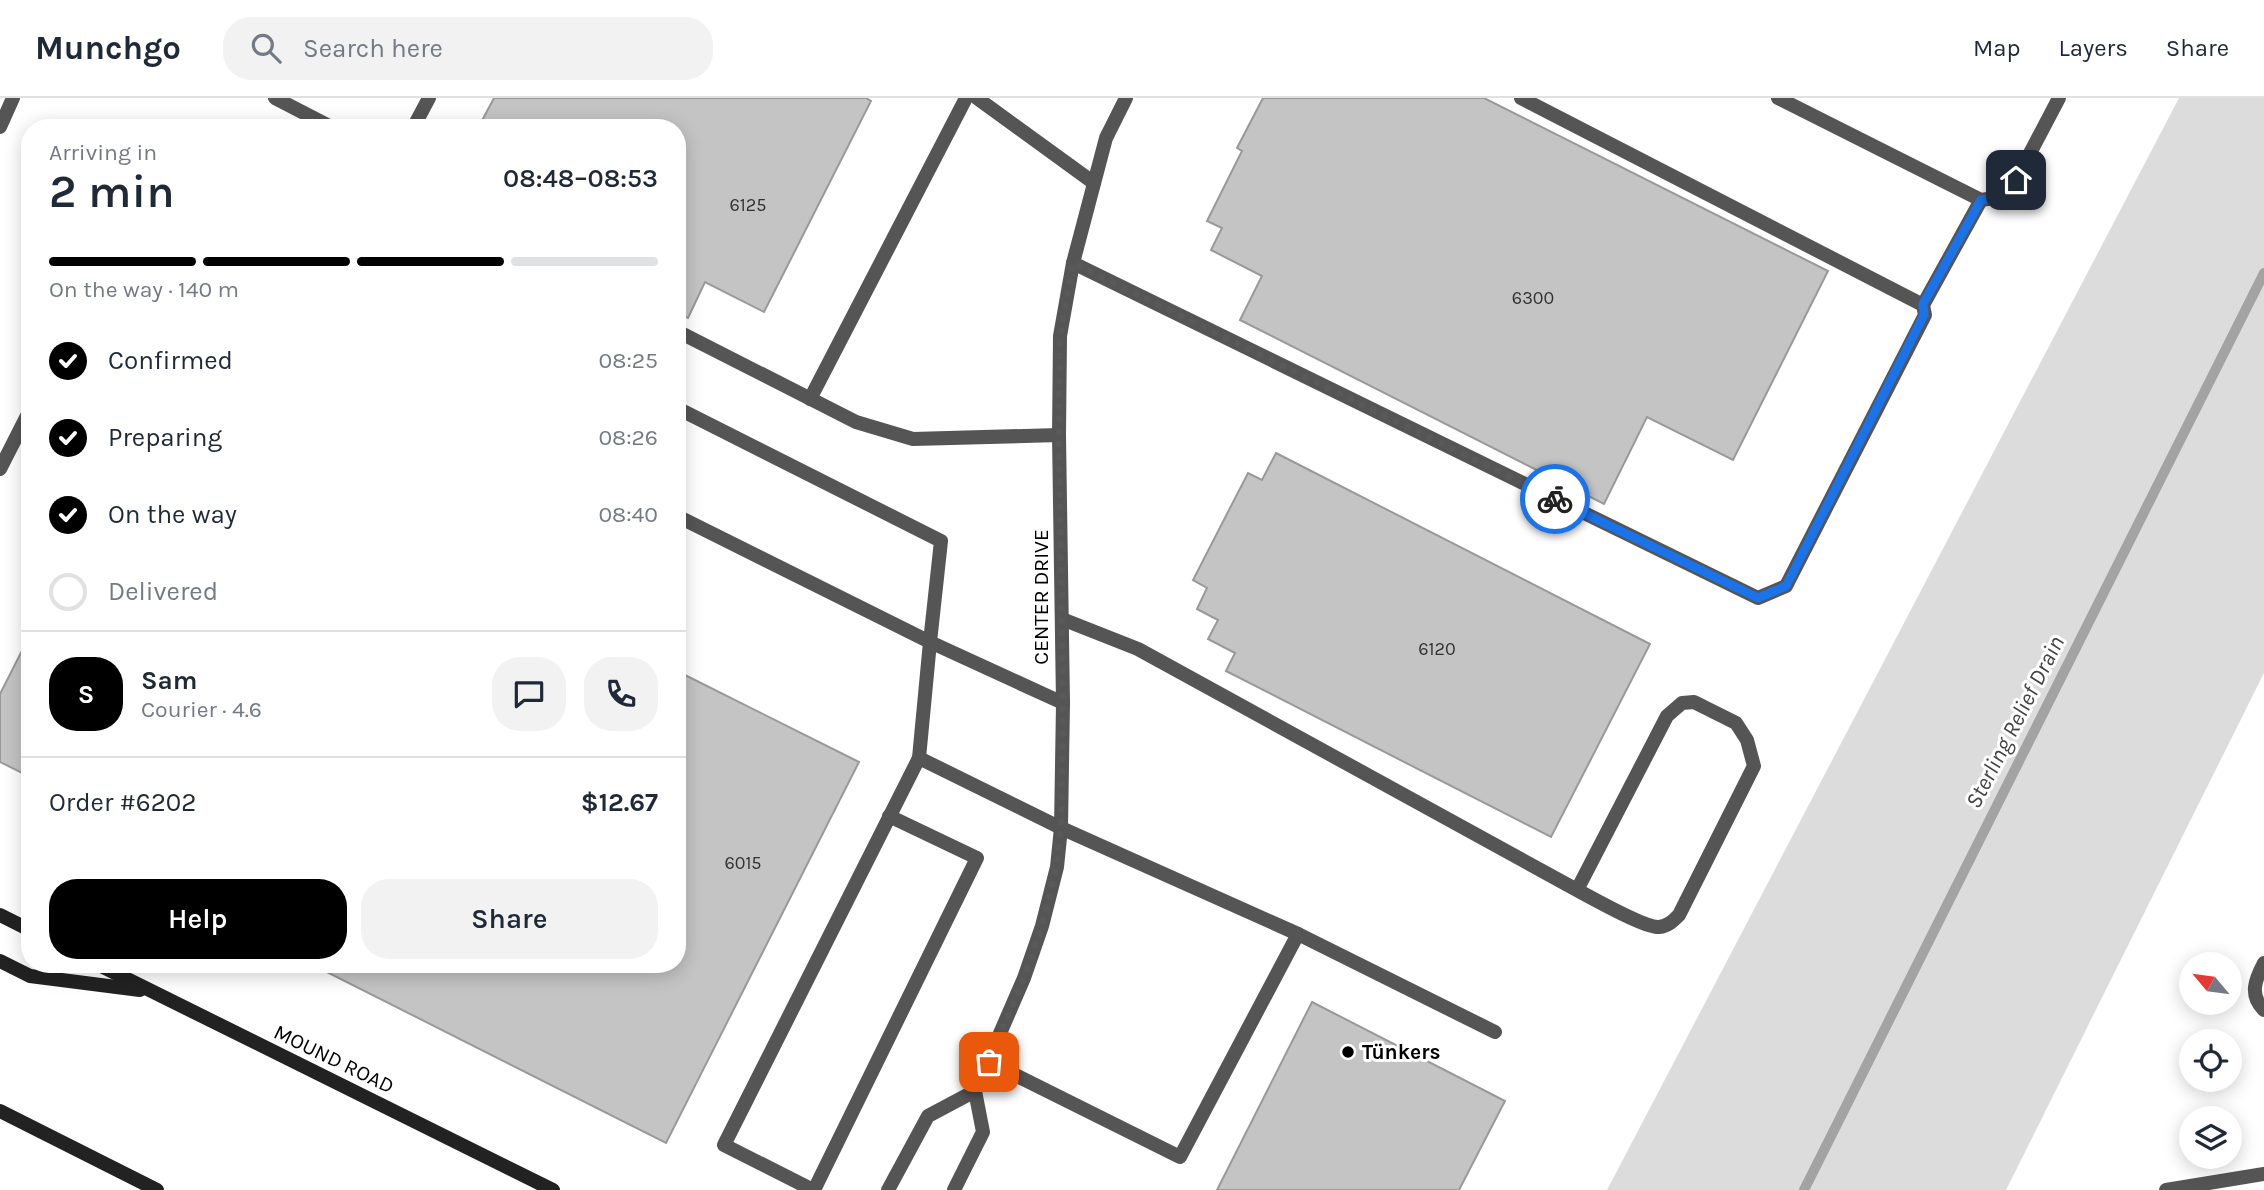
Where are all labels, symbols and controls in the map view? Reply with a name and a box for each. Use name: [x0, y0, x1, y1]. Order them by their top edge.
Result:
search box: [223, 17, 713, 80]
text: Munchgo: [35, 29, 181, 67]
icon: search: [247, 29, 285, 67]
text: Search here: [303, 33, 443, 64]
text: Map: [1973, 34, 2021, 62]
text: Layers: [2059, 34, 2128, 62]
text: Share: [2166, 34, 2229, 62]
text: Arriving in: [49, 139, 157, 166]
pin: [1986, 150, 2046, 210]
icon: home: [1997, 161, 2035, 199]
text: 08:48–08:53: [503, 163, 658, 194]
text: 2 min: [49, 165, 175, 219]
house number: 6125: [730, 194, 766, 216]
text: On the way · 140 m: [49, 276, 239, 303]
house number: 6300: [1512, 287, 1554, 309]
icon: check: [49, 342, 87, 380]
text: Confirmed: [108, 345, 233, 376]
text: 08:25: [599, 347, 658, 374]
icon: check: [49, 419, 87, 457]
text: Preparing: [108, 422, 222, 453]
text: 08:26: [598, 424, 658, 451]
courier: [1520, 464, 1590, 534]
icon: bike: [1536, 480, 1574, 518]
icon: check: [49, 496, 87, 534]
text: On the way: [108, 499, 237, 530]
text: 08:40: [598, 501, 658, 528]
street label: CENTER DRIVE: [1029, 529, 1053, 665]
text: Delivered: [108, 576, 218, 607]
water label: Sterling Relief Drain: [1960, 631, 2070, 813]
house number: 6120: [1418, 638, 1456, 660]
button: chat: [492, 657, 566, 731]
button: phone: [584, 657, 658, 731]
text: Sam: [141, 665, 197, 696]
text: S: [78, 679, 94, 710]
text: Courier · 4.6: [141, 696, 262, 723]
text: Order #6202: [49, 787, 196, 818]
text: $12.67: [581, 787, 658, 818]
house number: 6015: [724, 852, 762, 874]
button: Help: [49, 879, 347, 959]
button: Share: [361, 879, 658, 959]
north arrow: [2179, 952, 2242, 1015]
map controls: [2179, 952, 2242, 1169]
street label: MOUND ROAD: [270, 1020, 398, 1098]
button: locate: [2179, 1029, 2242, 1092]
pin: [959, 1032, 1019, 1092]
place label: Tünkers: [1362, 1040, 1441, 1064]
icon: bag: [970, 1043, 1008, 1081]
marker: Tünkers: [1340, 1044, 1356, 1060]
button: layers: [2179, 1106, 2242, 1169]

